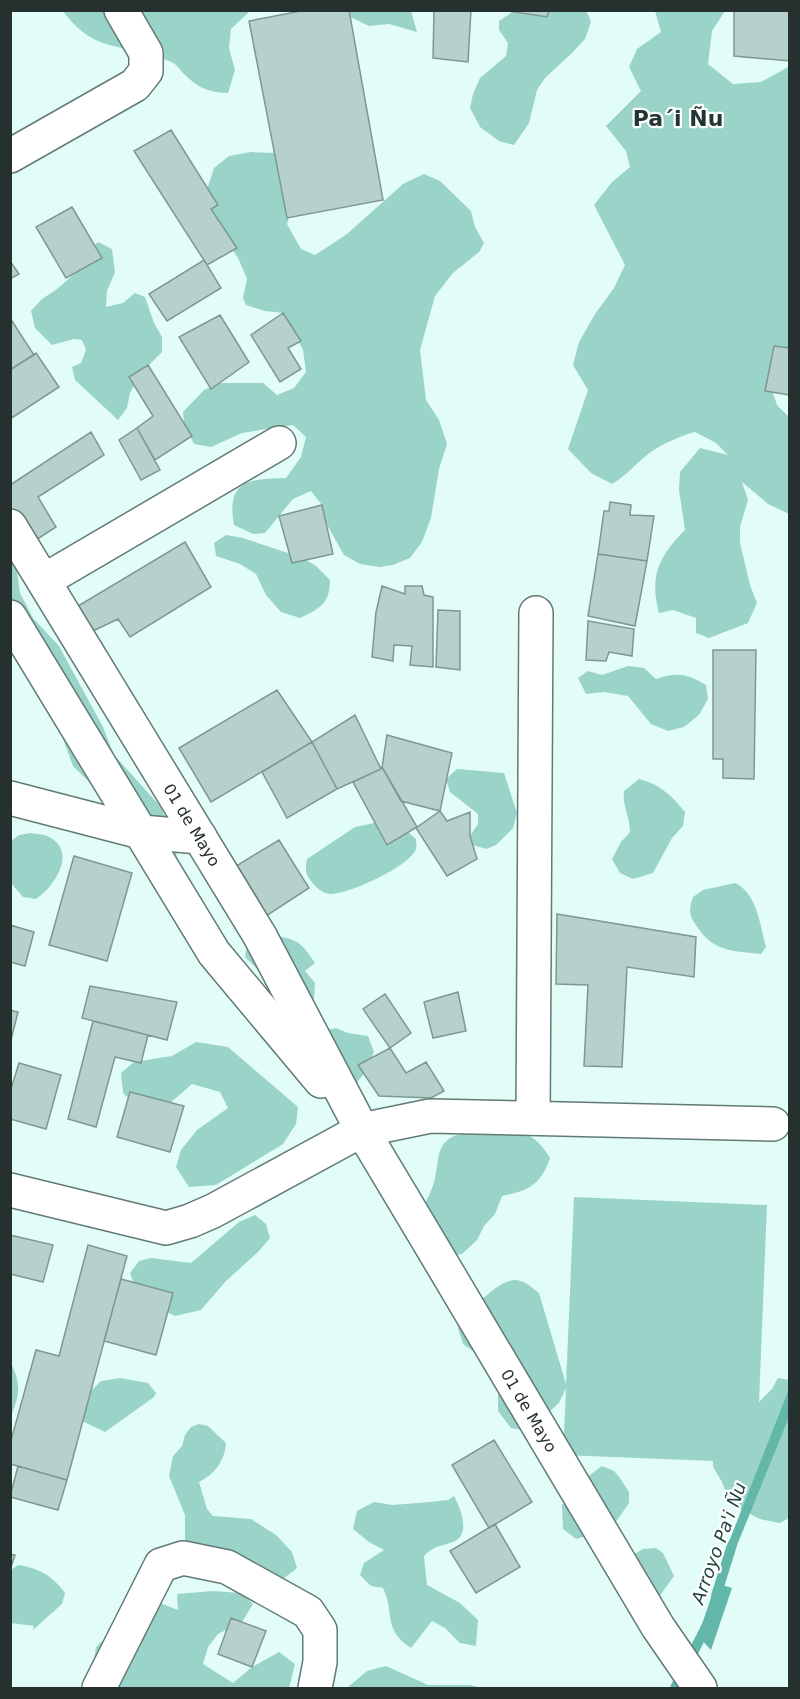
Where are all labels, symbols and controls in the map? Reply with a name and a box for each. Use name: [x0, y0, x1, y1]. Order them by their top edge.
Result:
district label: Pa´i Ñu: [633, 106, 723, 131]
street label: 01 de Mayo: [159, 780, 224, 870]
street label: 01 de Mayo: [497, 1366, 561, 1456]
water label: Arroyo Pa'i Ñu: [686, 1479, 750, 1607]

